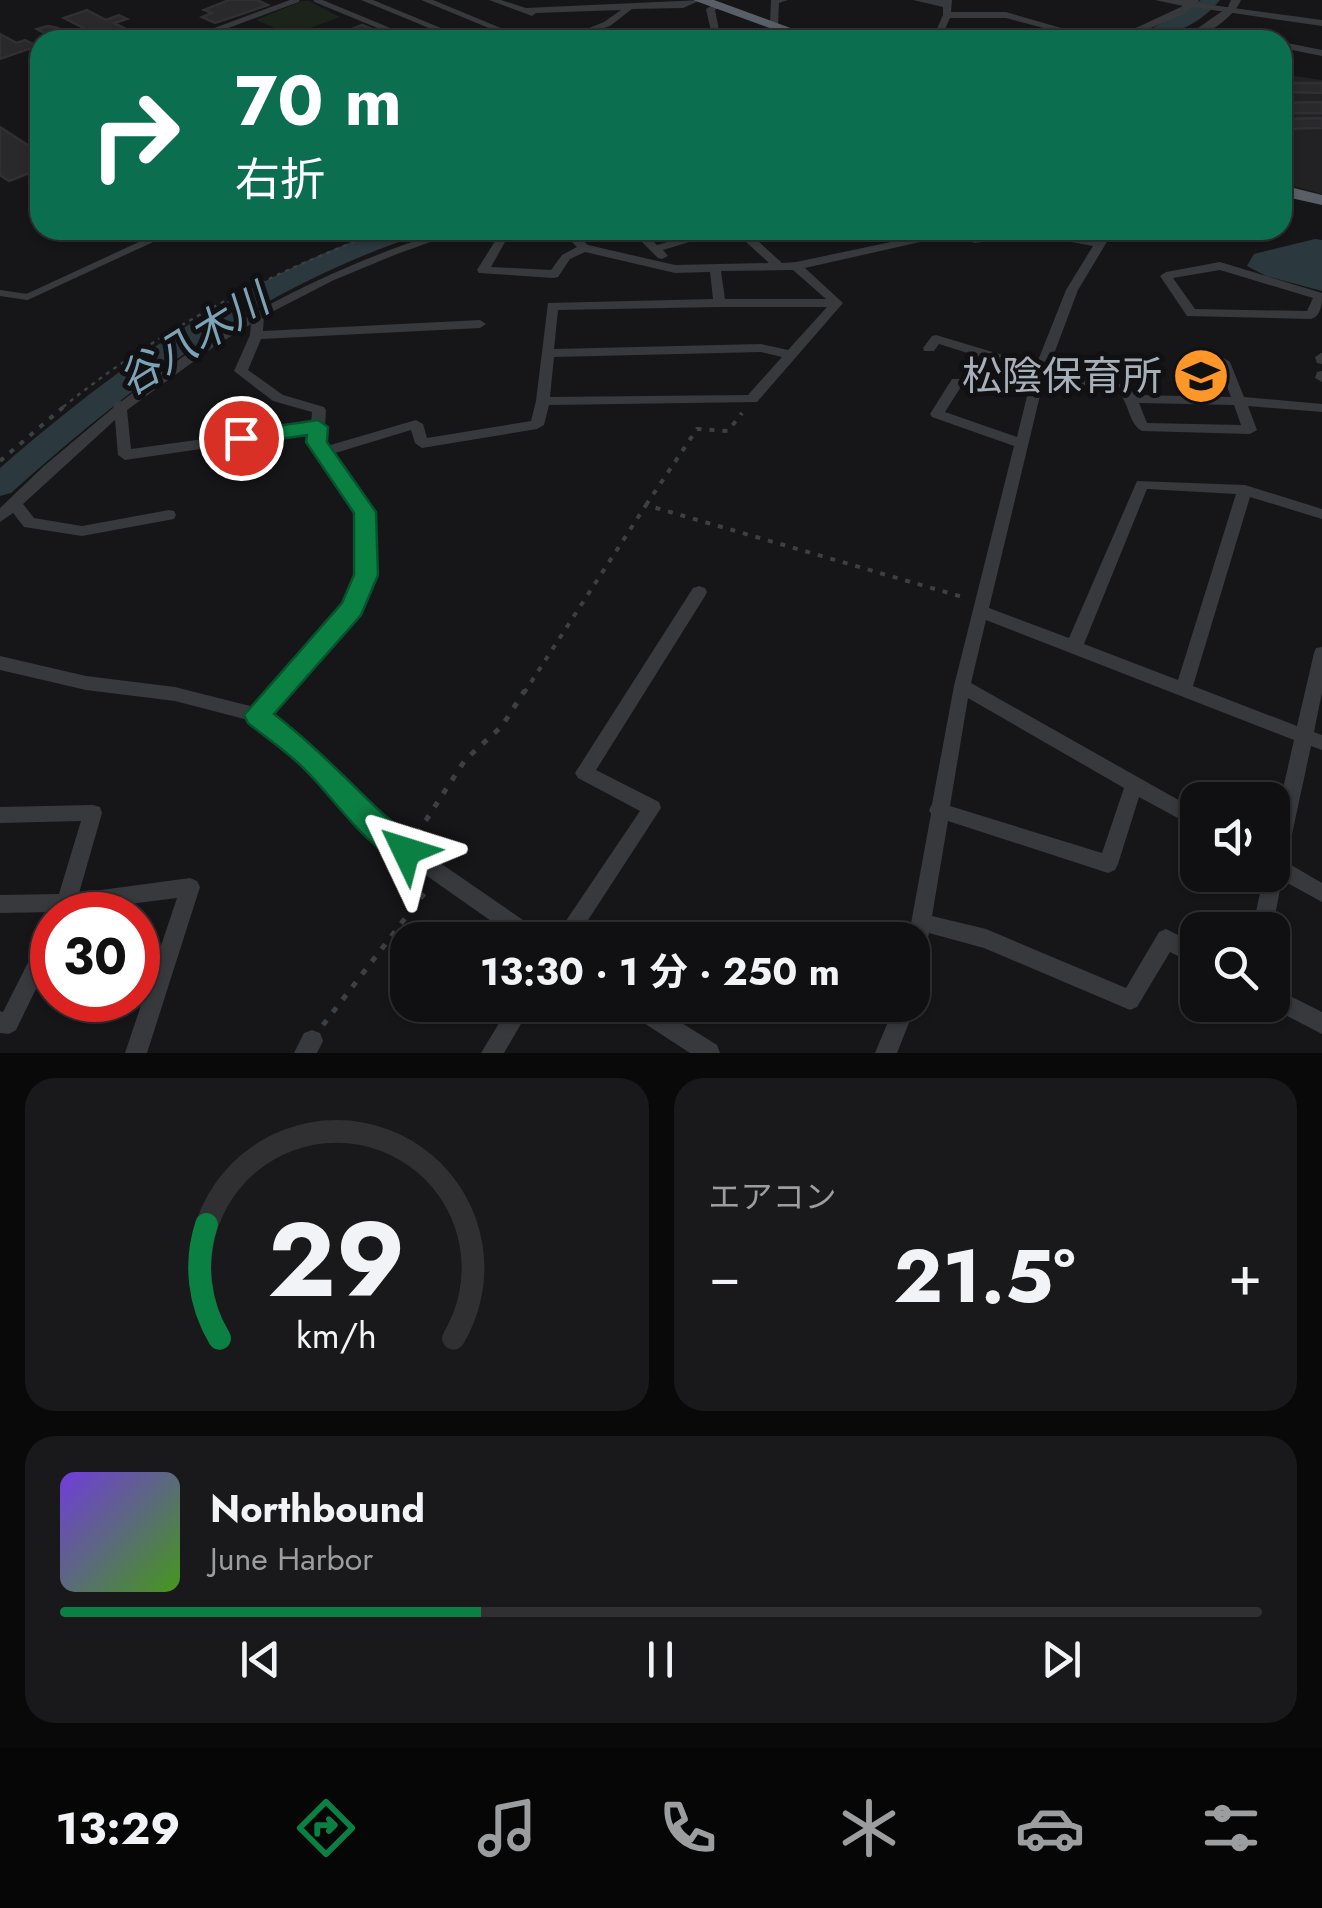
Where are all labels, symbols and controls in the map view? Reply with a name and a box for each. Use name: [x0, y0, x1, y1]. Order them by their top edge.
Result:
text: 70 m: [235, 50, 402, 151]
icon: right: [70, 70, 200, 200]
text: 右折: [235, 147, 325, 212]
water label: 谷八木川: [106, 268, 284, 410]
school or university icon: 松陰保育所: [1171, 346, 1231, 406]
place label: 松陰保育所: [962, 347, 1162, 405]
pin: [199, 396, 284, 481]
icon: arrive: [214, 411, 269, 466]
map controls: [1180, 782, 1290, 1022]
button: sound: [1180, 782, 1290, 892]
position arrow: [354, 799, 458, 903]
speed limit sign: 30: [30, 892, 160, 1022]
button: search: [1180, 912, 1290, 1022]
text: 13:30 · 1 分 · 250 m: [480, 944, 840, 999]
text: エアコン: [709, 1174, 837, 1220]
text: 29: [268, 1185, 406, 1335]
text: 21.5°: [893, 1222, 1076, 1330]
text: −: [709, 1236, 741, 1316]
text: +: [1228, 1236, 1262, 1316]
text: km/h: [296, 1310, 377, 1361]
text: Northbound: [210, 1481, 425, 1536]
text: June Harbor: [210, 1536, 373, 1582]
icon: previous: [233, 1632, 288, 1687]
icon: pause: [633, 1632, 688, 1687]
icon: next: [1034, 1632, 1089, 1687]
icon: directions: [291, 1793, 361, 1863]
icon: music: [472, 1793, 542, 1863]
icon: phone: [653, 1793, 723, 1863]
icon: climate: [834, 1793, 904, 1863]
icon: car: [1015, 1793, 1085, 1863]
icon: filters: [1196, 1793, 1266, 1863]
text: 13:29: [56, 1796, 180, 1861]

